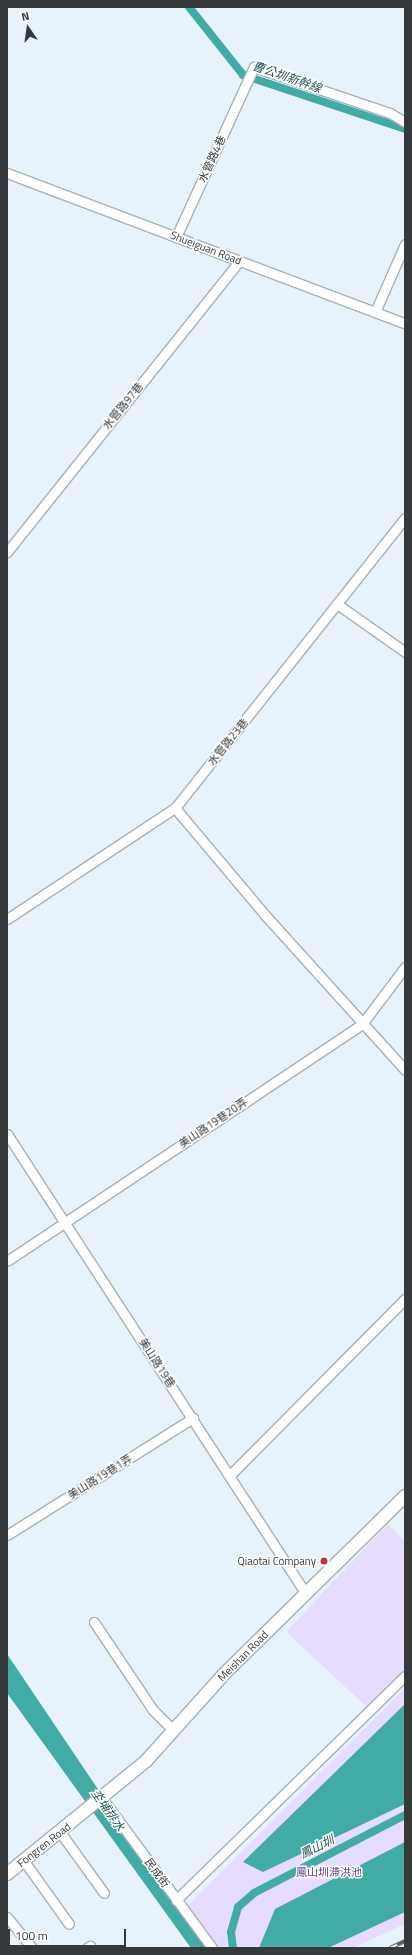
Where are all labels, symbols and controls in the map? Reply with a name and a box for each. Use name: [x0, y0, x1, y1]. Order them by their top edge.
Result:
north arrow: [8, 8, 48, 48]
text: N: [20, 8, 31, 25]
water label: 曹公圳新幹線: [251, 58, 323, 96]
street label: 水管路4巷: [195, 133, 229, 185]
street label: Shueiguan Road: [169, 228, 243, 268]
street label: 水管路97巷: [100, 380, 146, 432]
street label: 水管路23巷: [205, 716, 251, 768]
street label: 美山路19巷20弄: [176, 1095, 250, 1151]
street label: 美山路19巷: [136, 1336, 178, 1390]
street label: 美山路19巷1弄: [65, 1452, 135, 1502]
place label: Qiaotai Company: [238, 1554, 316, 1568]
marker: Qiaotai Company: [319, 1556, 329, 1566]
street label: Meishan Road: [215, 1628, 271, 1684]
water label: 坔埔排水: [88, 1786, 128, 1834]
street label: Fongren Road: [15, 1820, 73, 1870]
water label: 鳳山圳: [298, 1832, 336, 1862]
street label: 民成街: [142, 1856, 172, 1890]
park label: 鳳山圳滯洪池: [296, 1865, 362, 1879]
scale bar: [10, 1921, 128, 1947]
text: 100 m: [15, 1926, 48, 1945]

